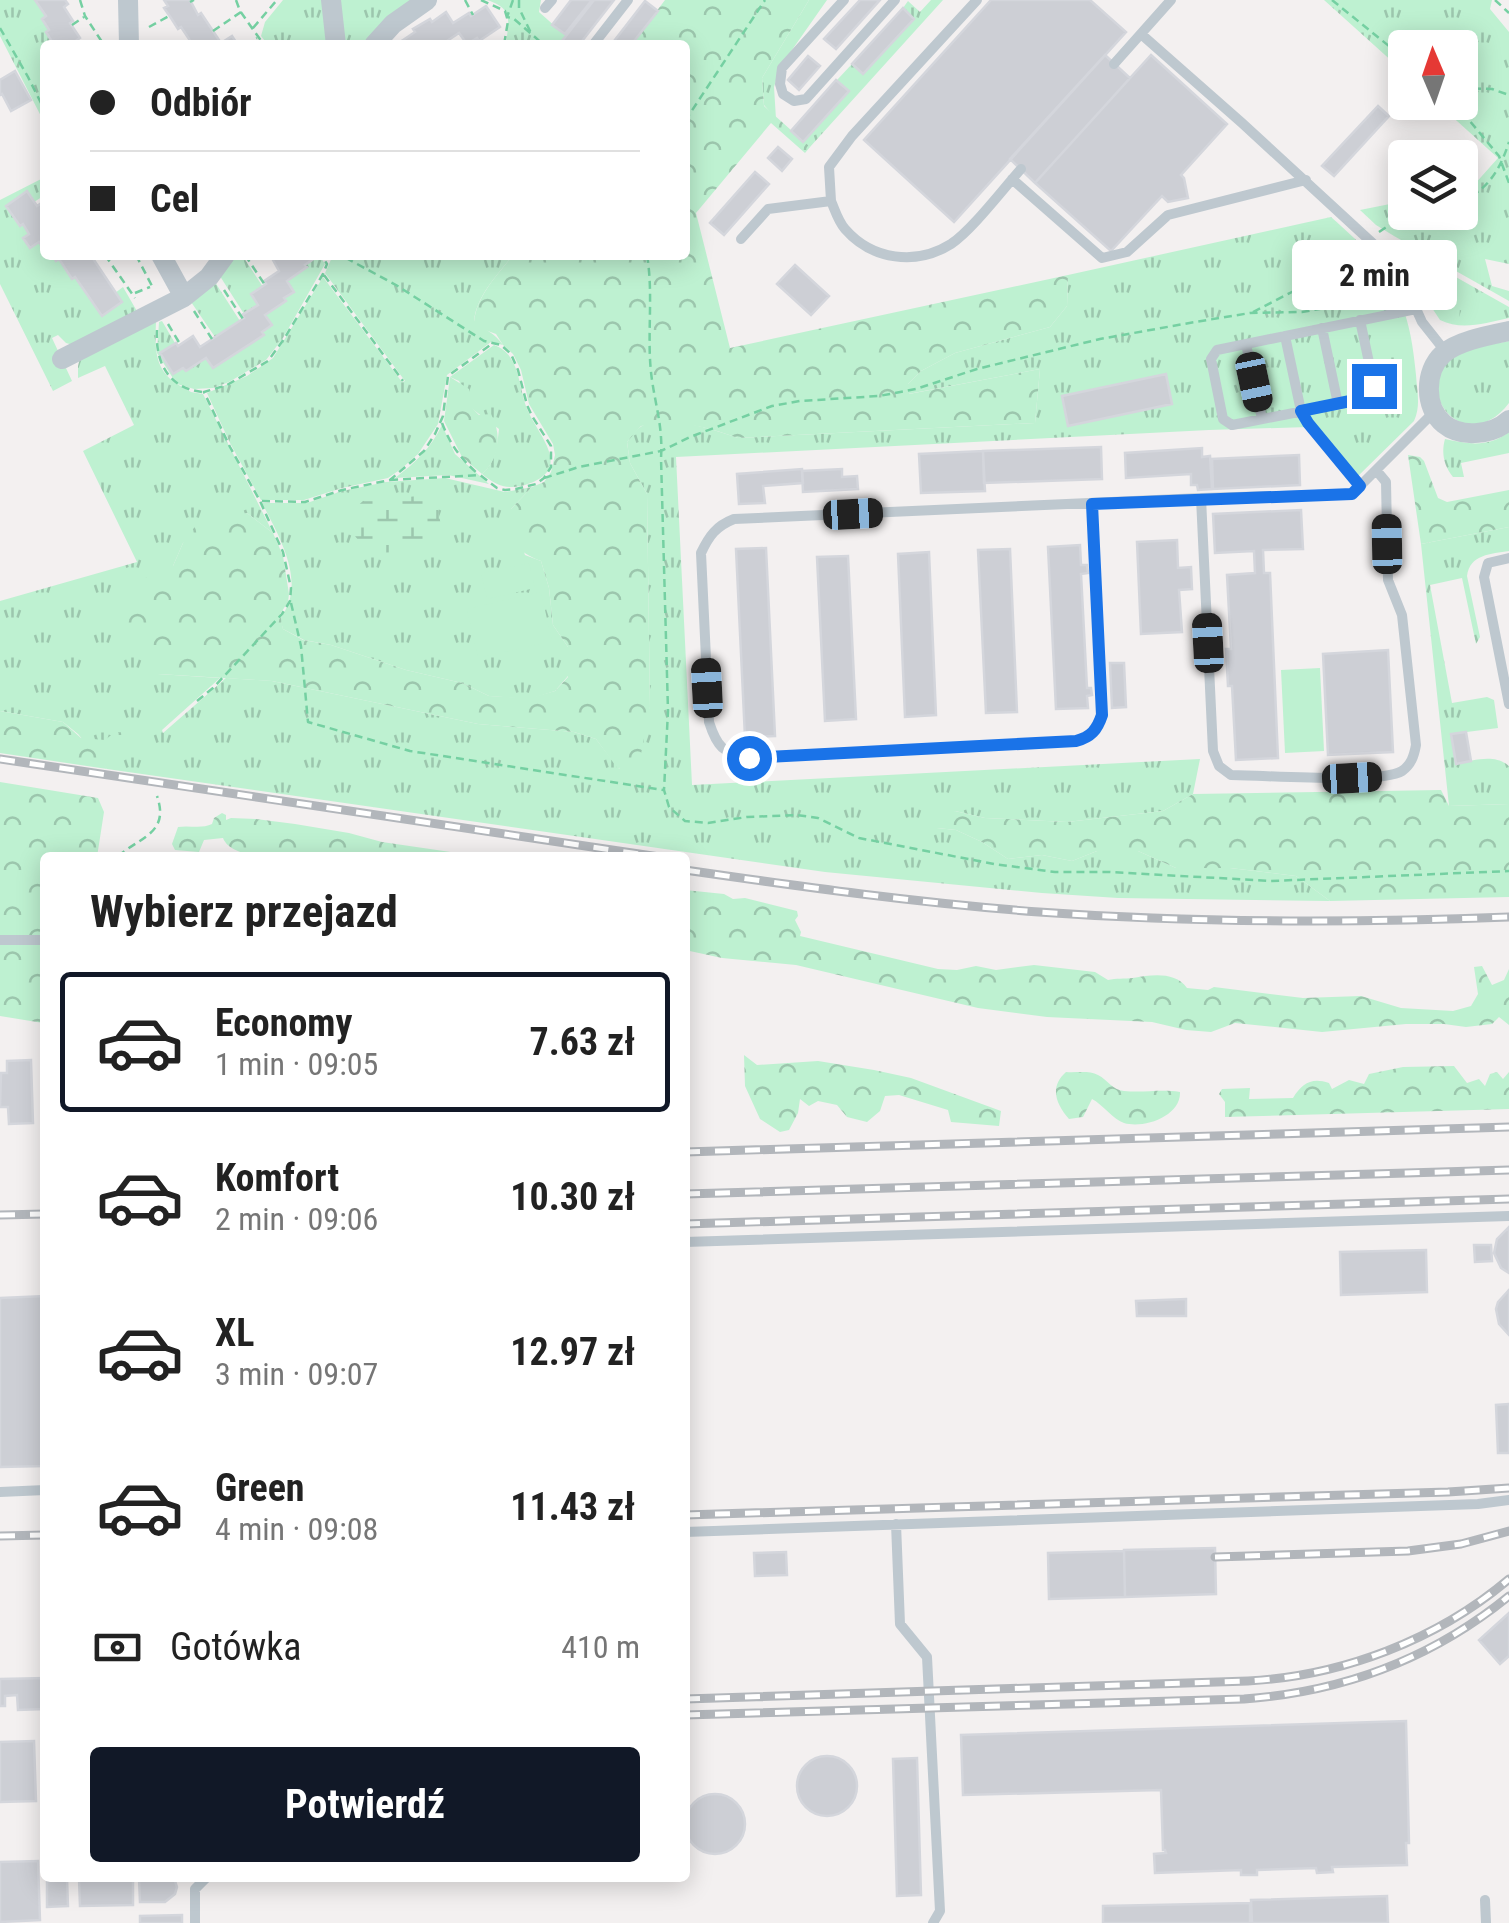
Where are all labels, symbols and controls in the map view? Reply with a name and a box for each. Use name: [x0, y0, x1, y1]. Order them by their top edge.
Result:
north arrow: [1388, 30, 1478, 120]
map controls: [1388, 30, 1478, 230]
text: Odbiór: [150, 81, 252, 125]
button: layers: [1388, 140, 1478, 230]
text: Cel: [150, 177, 199, 221]
callout: 2 min: [1292, 241, 1456, 311]
text: 2 min: [1339, 256, 1410, 294]
car: [1233, 350, 1275, 414]
route end: [1352, 364, 1397, 409]
car: [822, 497, 884, 531]
car: [1371, 514, 1403, 574]
car: [1191, 612, 1225, 674]
car: [690, 657, 724, 719]
route start: [727, 736, 772, 781]
car: [1321, 761, 1383, 795]
text: Wybierz przejazd: [90, 885, 398, 938]
icon: car: [95, 997, 185, 1087]
text: Economy: [215, 1001, 352, 1045]
text: 7.63 zł: [530, 1020, 635, 1064]
text: 1 min · 09:05: [215, 1045, 378, 1083]
icon: car: [95, 1152, 185, 1242]
text: Komfort: [215, 1156, 339, 1200]
text: 10.30 zł: [510, 1175, 635, 1219]
text: 2 min · 09:06: [215, 1200, 378, 1238]
icon: car: [95, 1307, 185, 1397]
text: XL: [215, 1311, 254, 1355]
text: 12.97 zł: [510, 1330, 635, 1374]
text: 3 min · 09:07: [215, 1355, 378, 1393]
icon: car: [95, 1462, 185, 1552]
text: Green: [215, 1466, 305, 1510]
text: 11.43 zł: [510, 1485, 635, 1529]
text: 4 min · 09:08: [215, 1510, 378, 1548]
icon: cash: [90, 1620, 145, 1675]
text: Gotówka: [170, 1625, 302, 1669]
text: 410 m: [561, 1628, 640, 1666]
button: Potwierdź: [90, 1747, 640, 1862]

